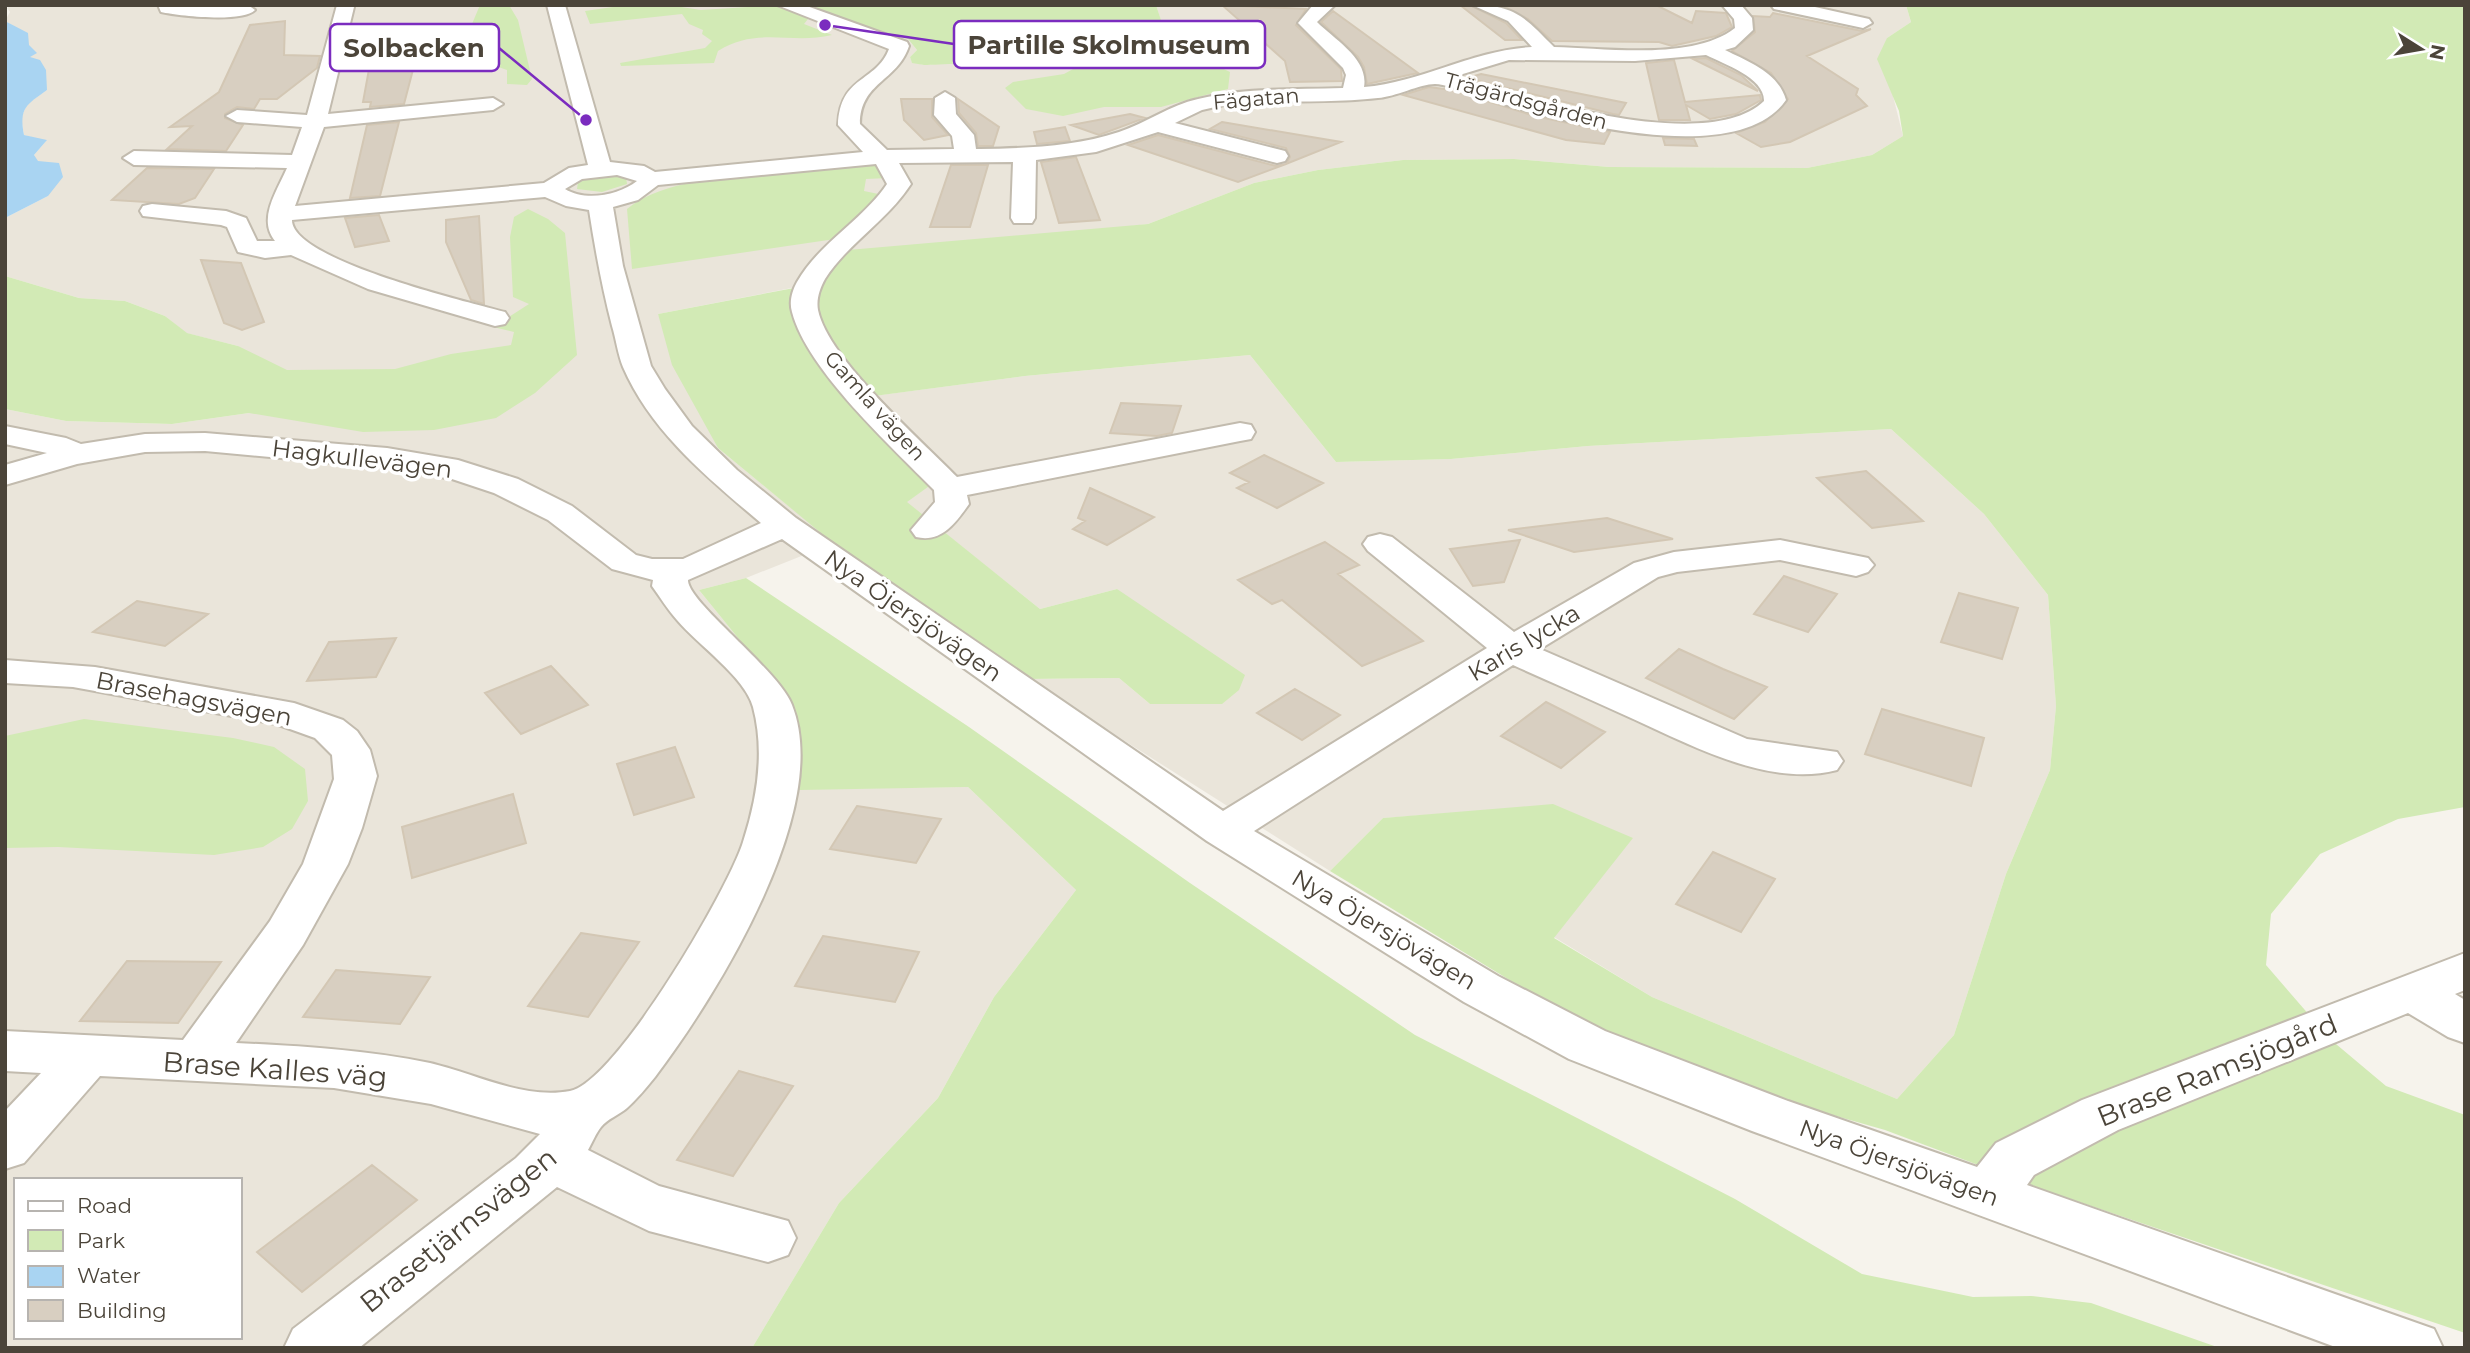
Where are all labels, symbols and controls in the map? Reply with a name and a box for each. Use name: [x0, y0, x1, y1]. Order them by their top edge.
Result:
north arrow: [2386, 14, 2456, 84]
callout: Partille Skolmuseum: [954, 21, 1265, 68]
callout: Solbacken: [330, 24, 499, 71]
text: Partille Skolmuseum: [967, 29, 1251, 61]
text: Solbacken: [343, 32, 485, 64]
text: N: [2424, 42, 2450, 62]
street label: Trägärdsgården: [1442, 67, 1610, 134]
street label: Fägatan: [1212, 82, 1300, 115]
street label: Gamla vägen: [820, 346, 931, 466]
street label: Hagkullevägen: [270, 433, 454, 484]
street label: Nya Öjersjövägen: [819, 543, 1008, 688]
street label: Karis lycka: [1463, 598, 1585, 687]
street label: Brasehagsvägen: [94, 665, 295, 732]
street label: Nya Öjersjövägen: [1287, 863, 1482, 996]
street label: Brase Ramsjögård: [2092, 1006, 2342, 1134]
street label: Brase Kalles väg: [162, 1044, 388, 1094]
street label: Nya Öjersjövägen: [1795, 1113, 2003, 1212]
street label: Brasetjärnsvägen: [353, 1140, 563, 1320]
legend: [14, 1178, 242, 1339]
text: Road: [77, 1193, 132, 1218]
text: Park: [77, 1228, 125, 1253]
text: Water: [77, 1263, 141, 1288]
text: Building: [77, 1298, 167, 1323]

